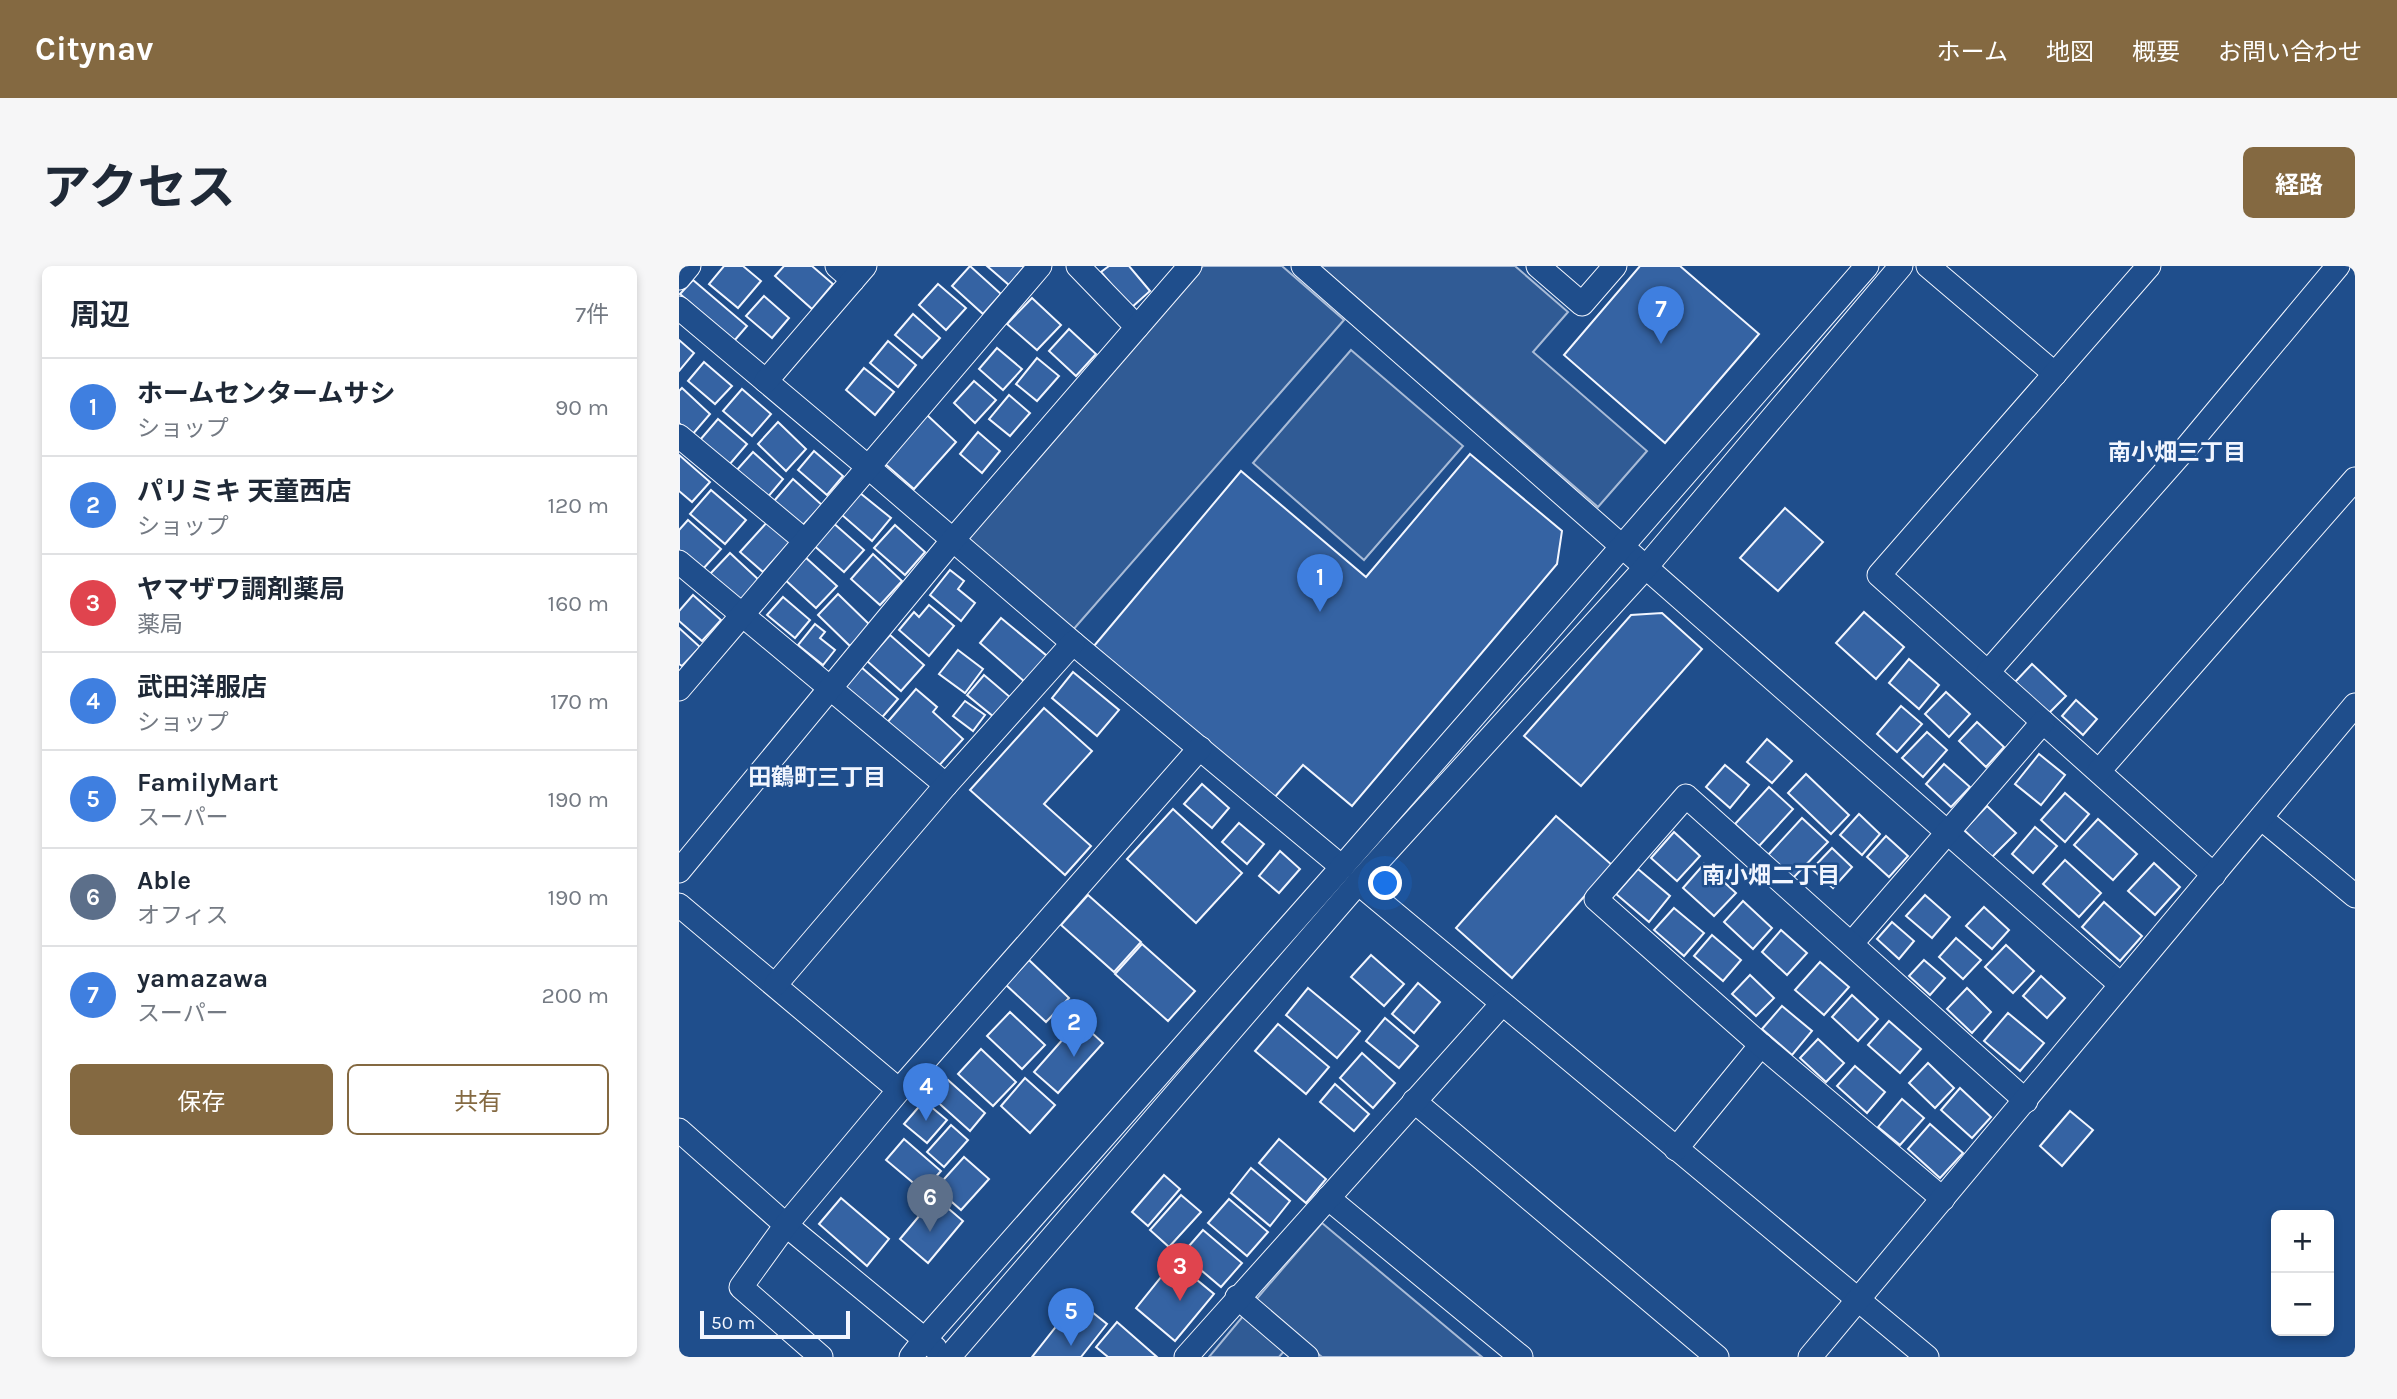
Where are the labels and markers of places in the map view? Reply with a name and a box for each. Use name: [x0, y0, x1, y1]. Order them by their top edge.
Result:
pin: 7: [1638, 286, 1684, 344]
pin: 1: [1297, 554, 1343, 612]
pin: 2: [1051, 999, 1097, 1057]
pin: 4: [903, 1063, 949, 1121]
pin: 6: [907, 1174, 953, 1232]
pin: 3: [1157, 1243, 1203, 1301]
pin: 5: [1048, 1288, 1094, 1346]

